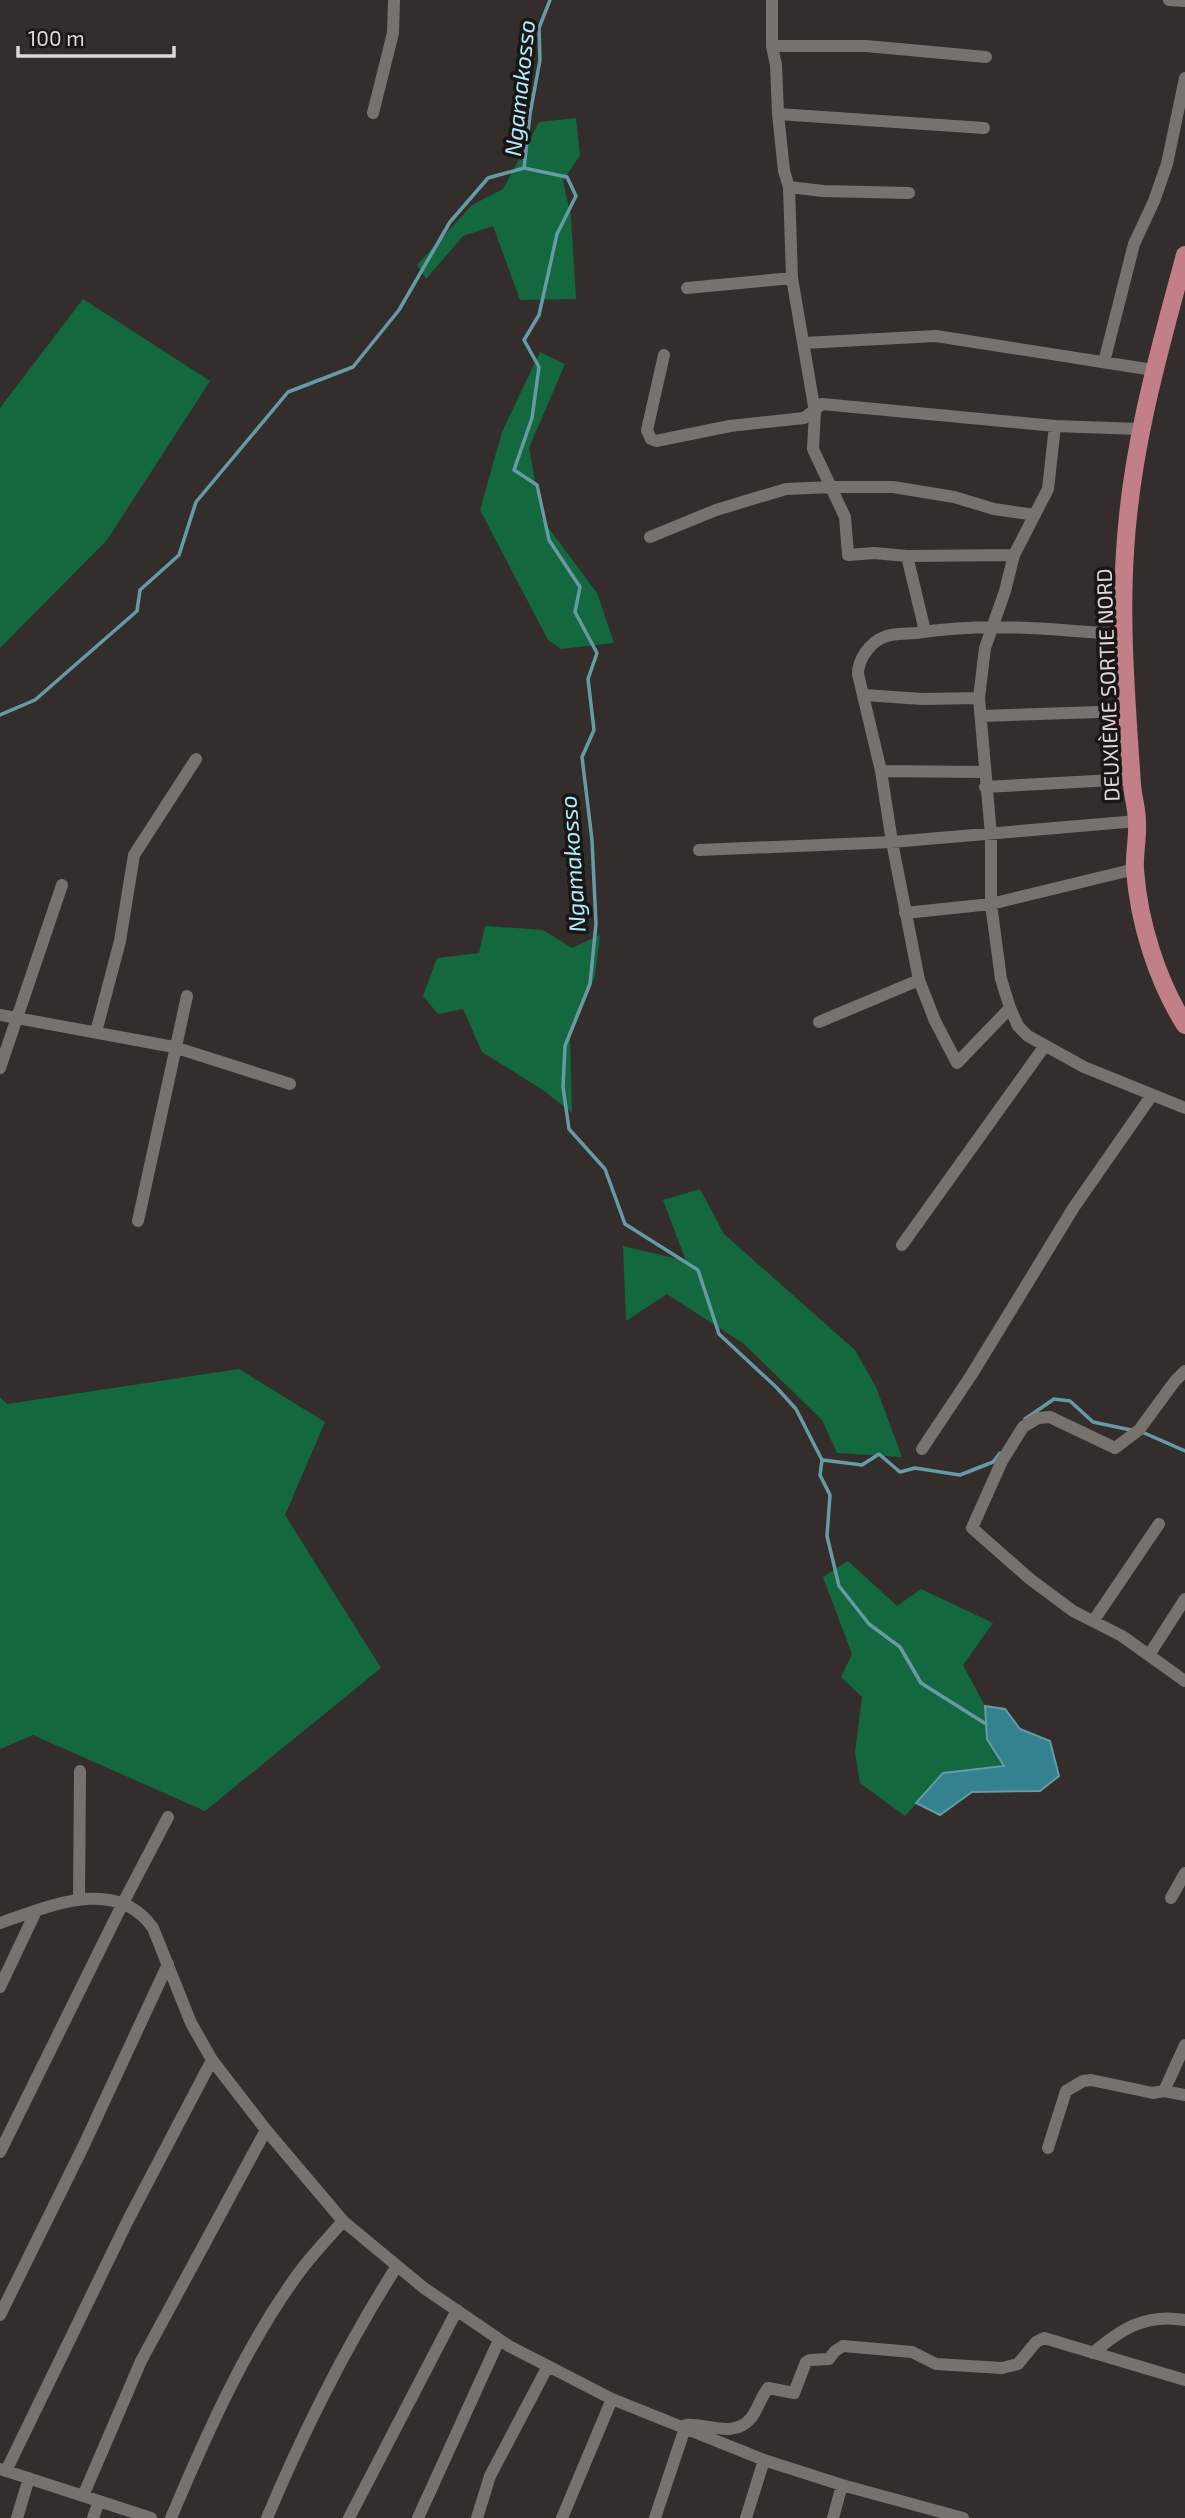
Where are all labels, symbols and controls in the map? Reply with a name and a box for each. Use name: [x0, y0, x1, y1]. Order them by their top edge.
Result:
scale bar: [18, 14, 173, 58]
water label: Ngamakosso: [498, 18, 540, 158]
text: 100 m: [28, 25, 85, 50]
street label: DEUXIÈME SORTIE NORD: [1090, 568, 1124, 802]
water label: Ngamakosso: [553, 795, 591, 933]

